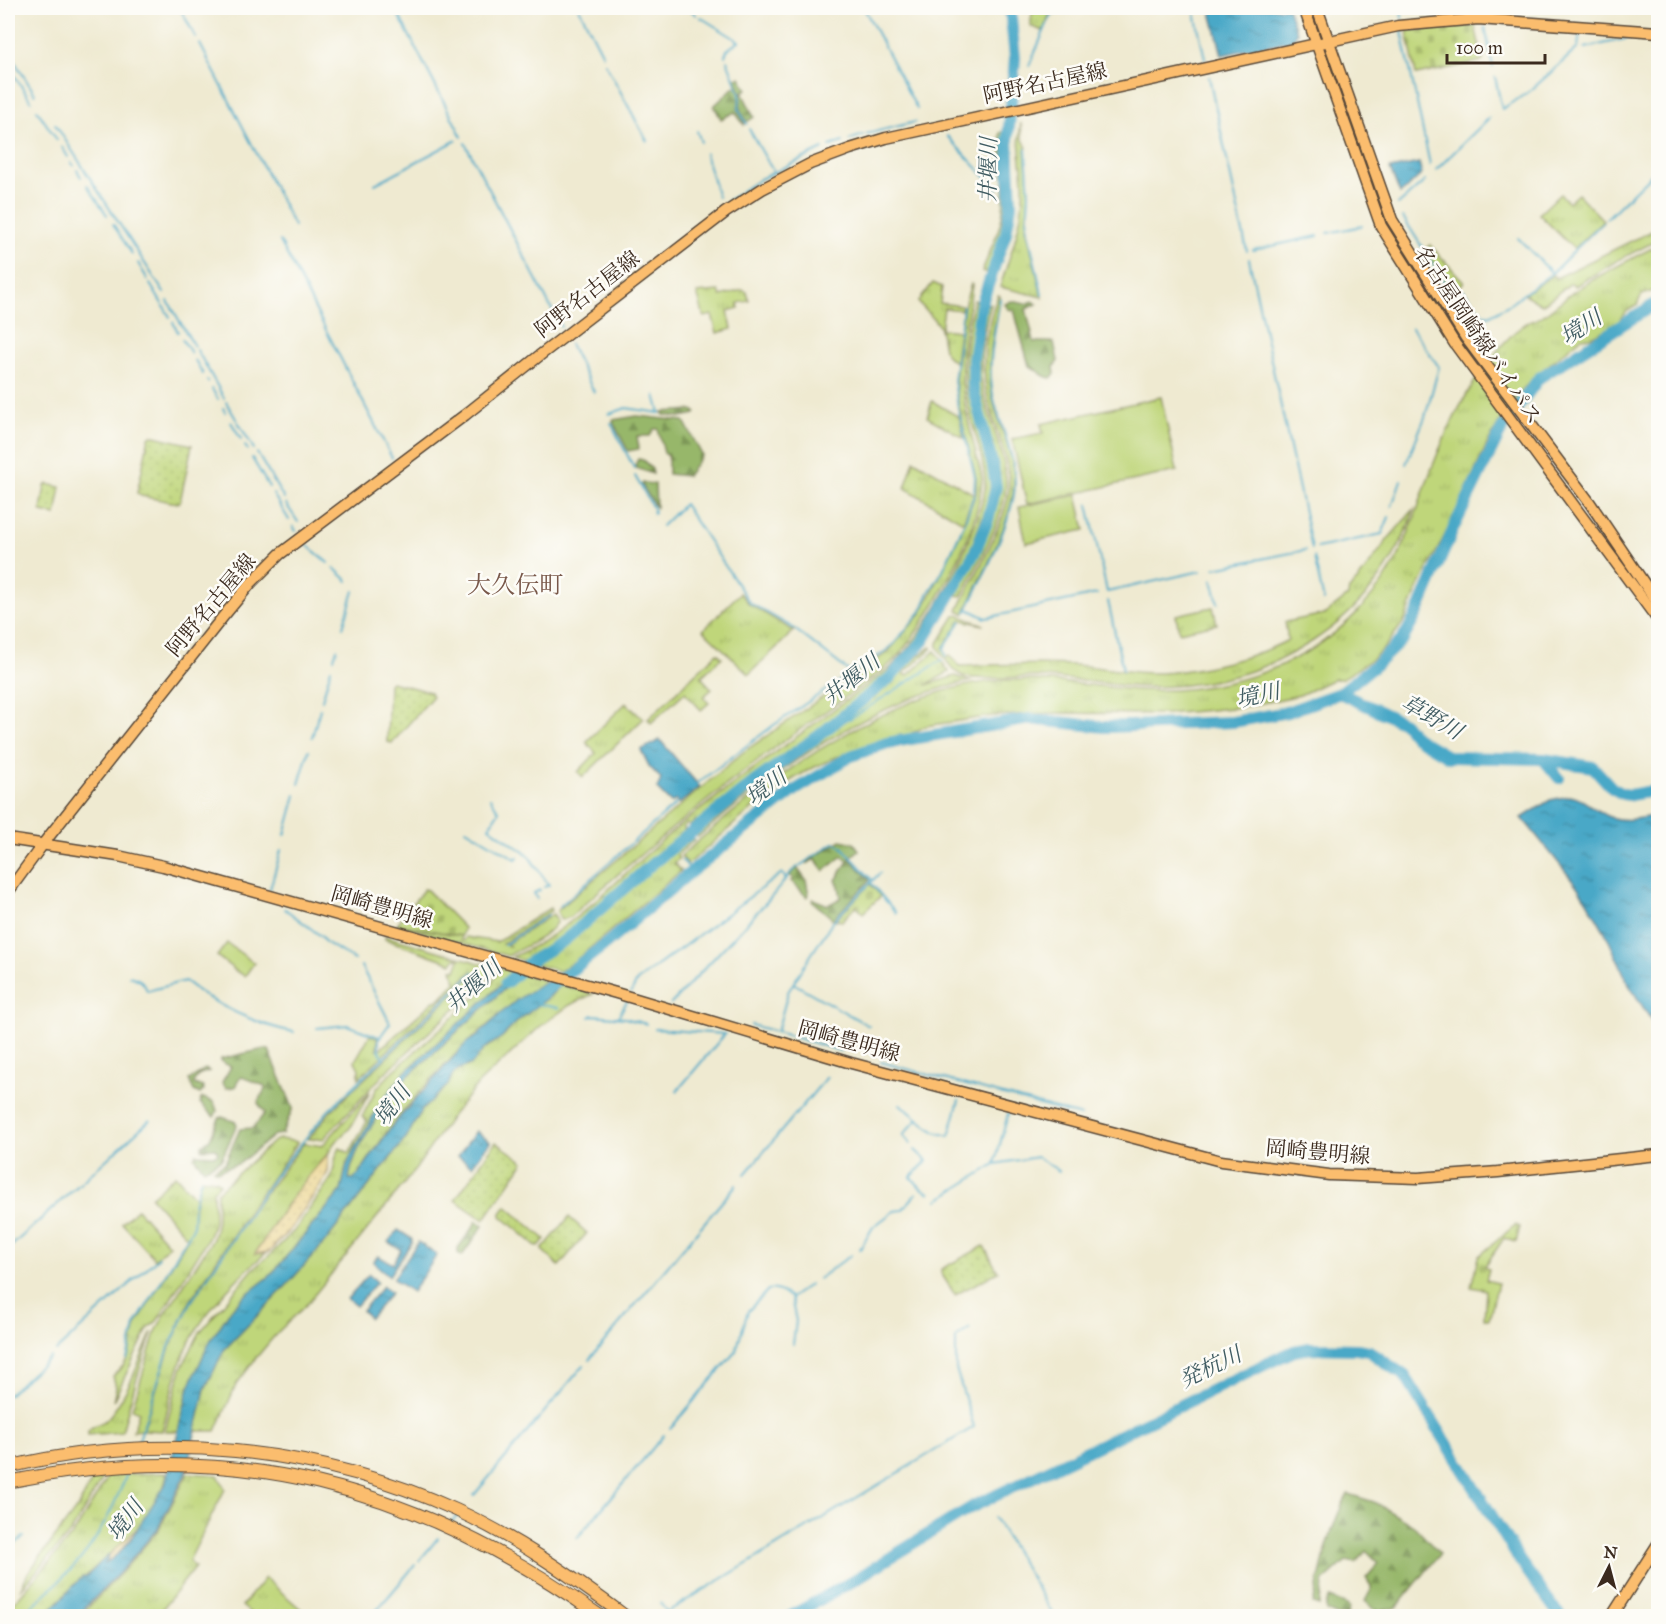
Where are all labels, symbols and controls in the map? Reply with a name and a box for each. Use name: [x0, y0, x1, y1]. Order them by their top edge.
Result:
scale bar: [1447, 27, 1544, 65]
text: 100 m: [1456, 37, 1503, 59]
street label: 阿野名古屋線: [981, 57, 1109, 109]
water label: 井堰川: [974, 135, 1002, 203]
street label: 名古屋岡崎線バイパス: [1409, 241, 1547, 429]
street label: 阿野名古屋線: [529, 245, 645, 343]
water label: 境川: [1555, 303, 1608, 350]
street label: 阿野名古屋線: [161, 548, 261, 662]
district label: 大久伝町: [467, 570, 563, 600]
water label: 井堰川: [817, 646, 887, 710]
water label: 境川: [1234, 677, 1284, 713]
water label: 草野川: [1397, 689, 1469, 746]
water label: 境川: [740, 762, 793, 811]
street label: 岡崎豊明線: [328, 880, 436, 934]
water label: 井堰川: [439, 953, 508, 1018]
street label: 岡崎豊明線: [795, 1015, 903, 1067]
water label: 境川: [368, 1078, 417, 1131]
street label: 岡崎豊明線: [1265, 1134, 1371, 1170]
water label: 発杭川: [1174, 1340, 1247, 1394]
water label: 境川: [101, 1493, 150, 1546]
north arrow: [1579, 1537, 1639, 1597]
text: N: [1603, 1542, 1619, 1563]

